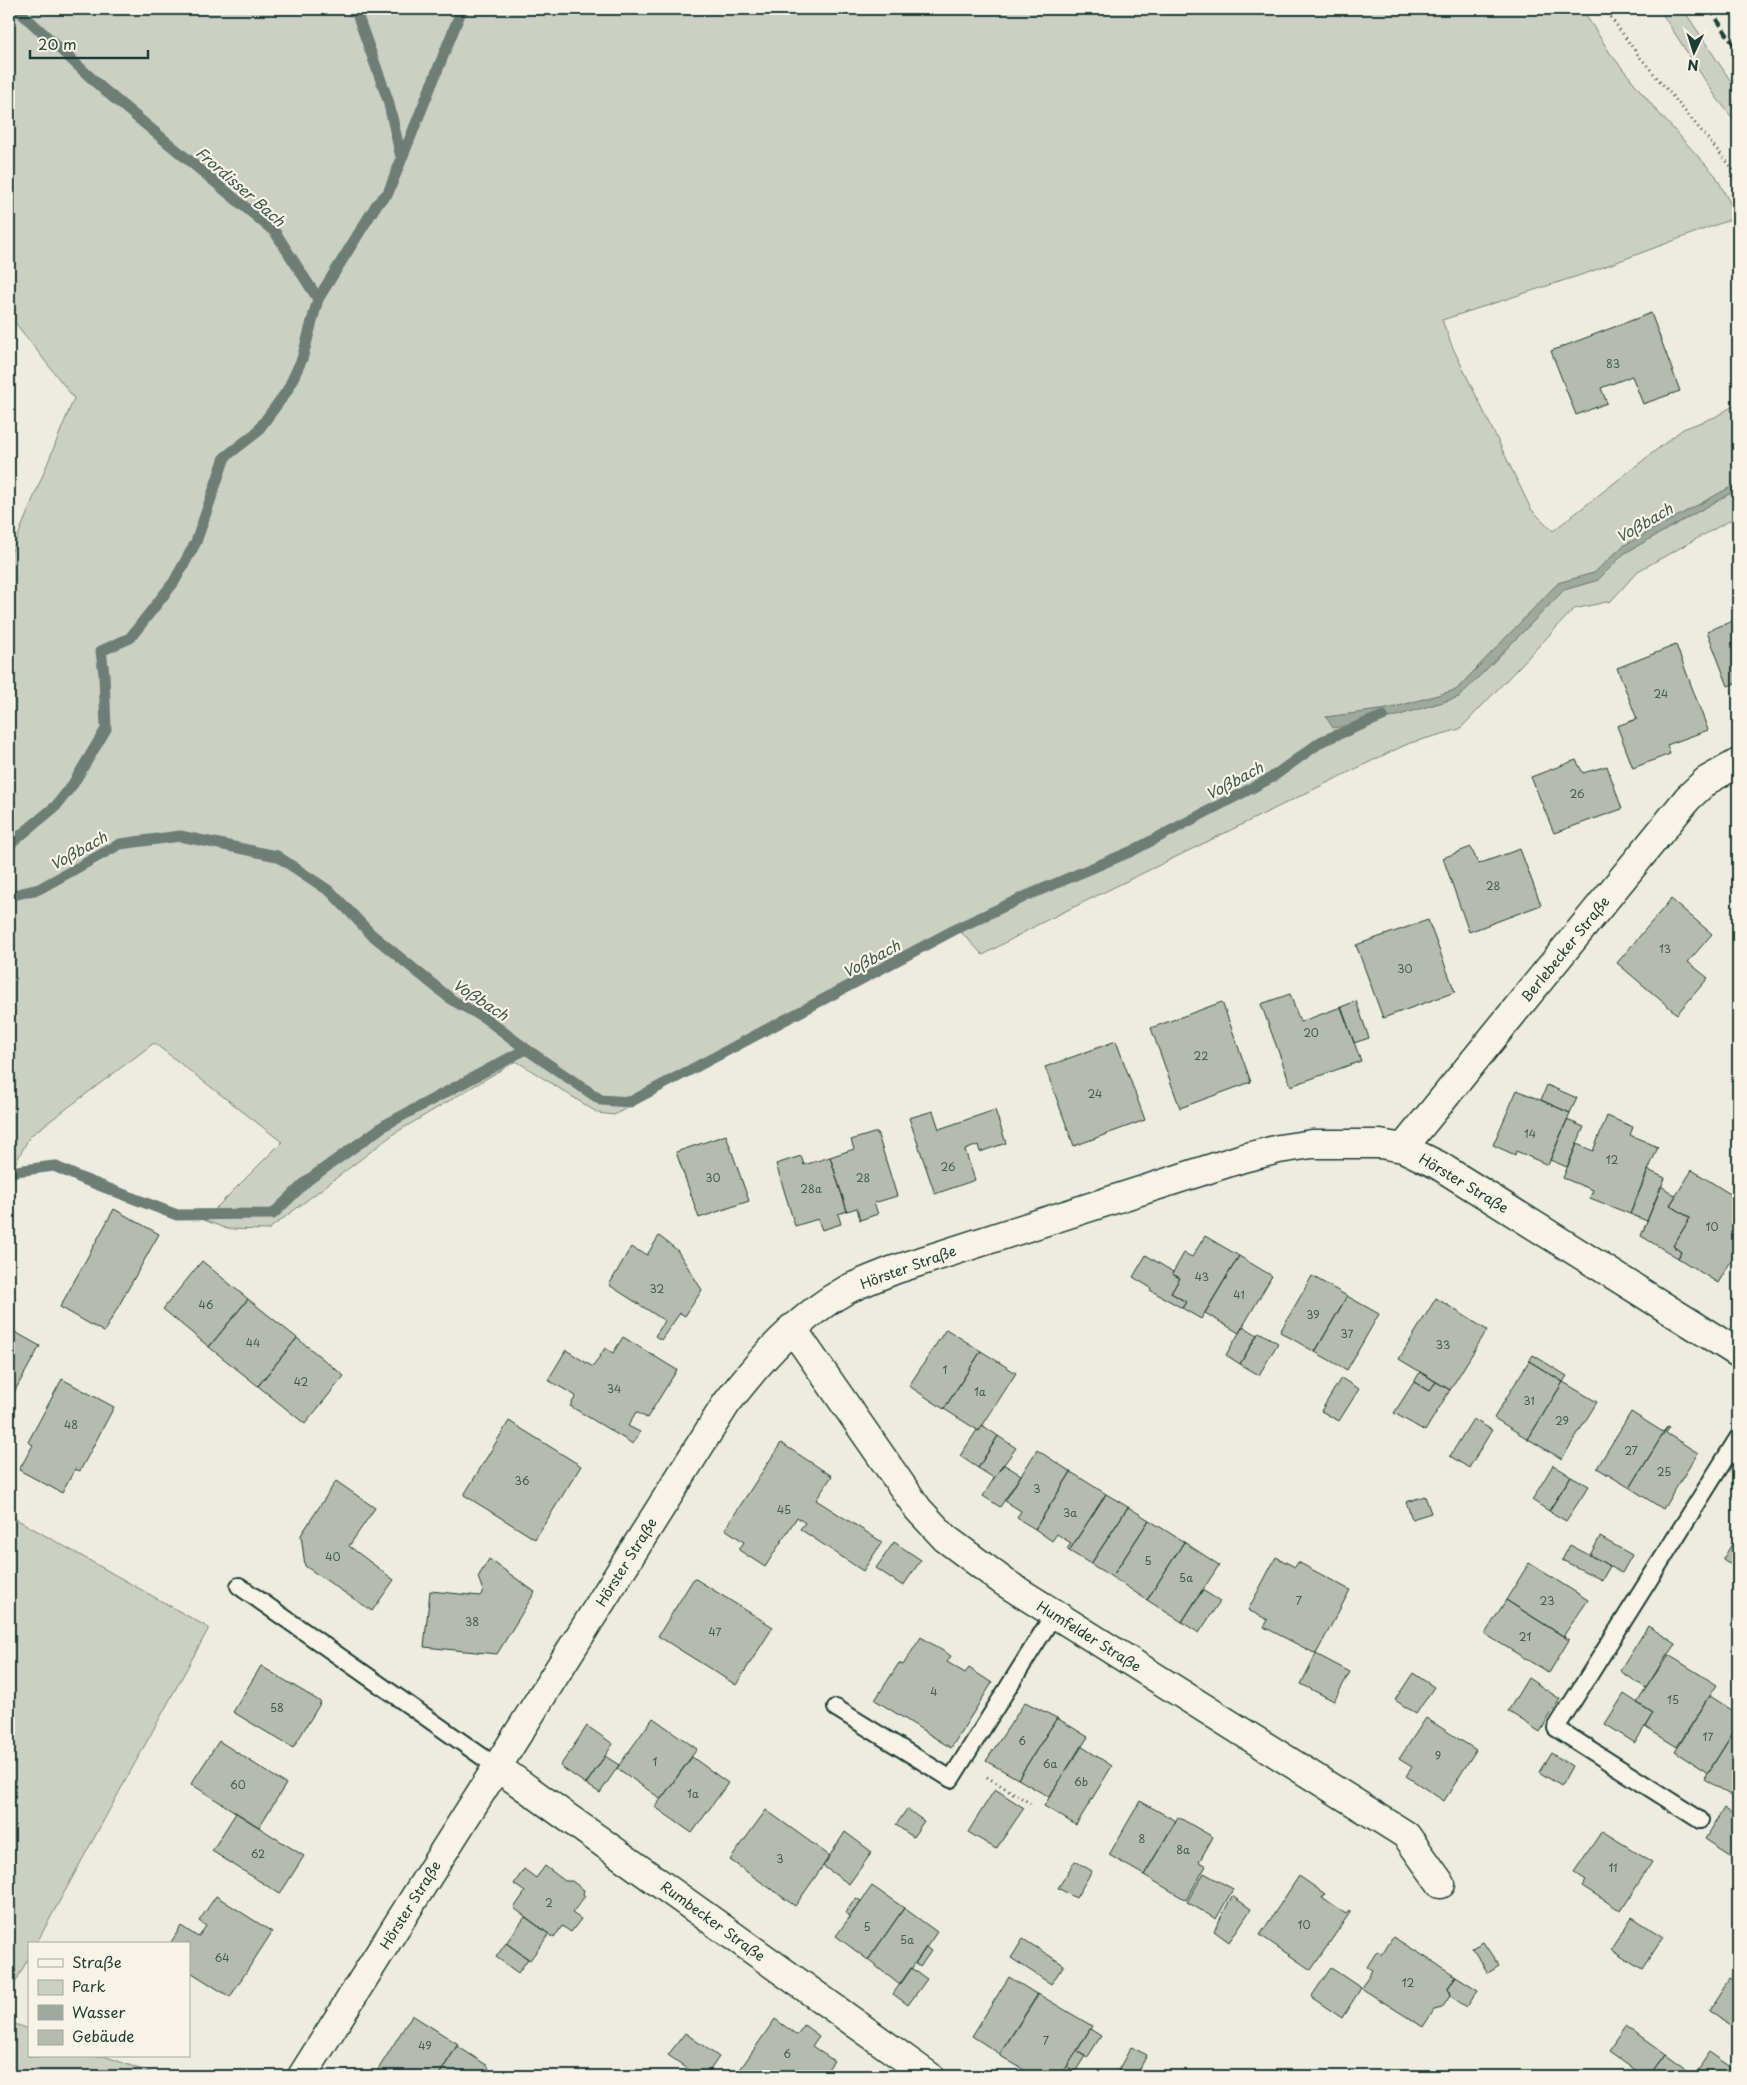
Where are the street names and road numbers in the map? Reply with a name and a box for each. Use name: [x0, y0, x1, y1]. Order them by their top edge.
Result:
street label: Berlebecker Straße: [1516, 892, 1614, 1006]
street label: Hörster Straße: [1415, 1148, 1513, 1218]
street label: Hörster Straße: [857, 1240, 959, 1294]
street label: Hörster Straße: [590, 1514, 662, 1610]
street label: Humfelder Straße: [1033, 1595, 1145, 1677]
street label: Hörster Straße: [374, 1857, 446, 1953]
street label: Rumbecker Straße: [656, 1876, 770, 1966]

